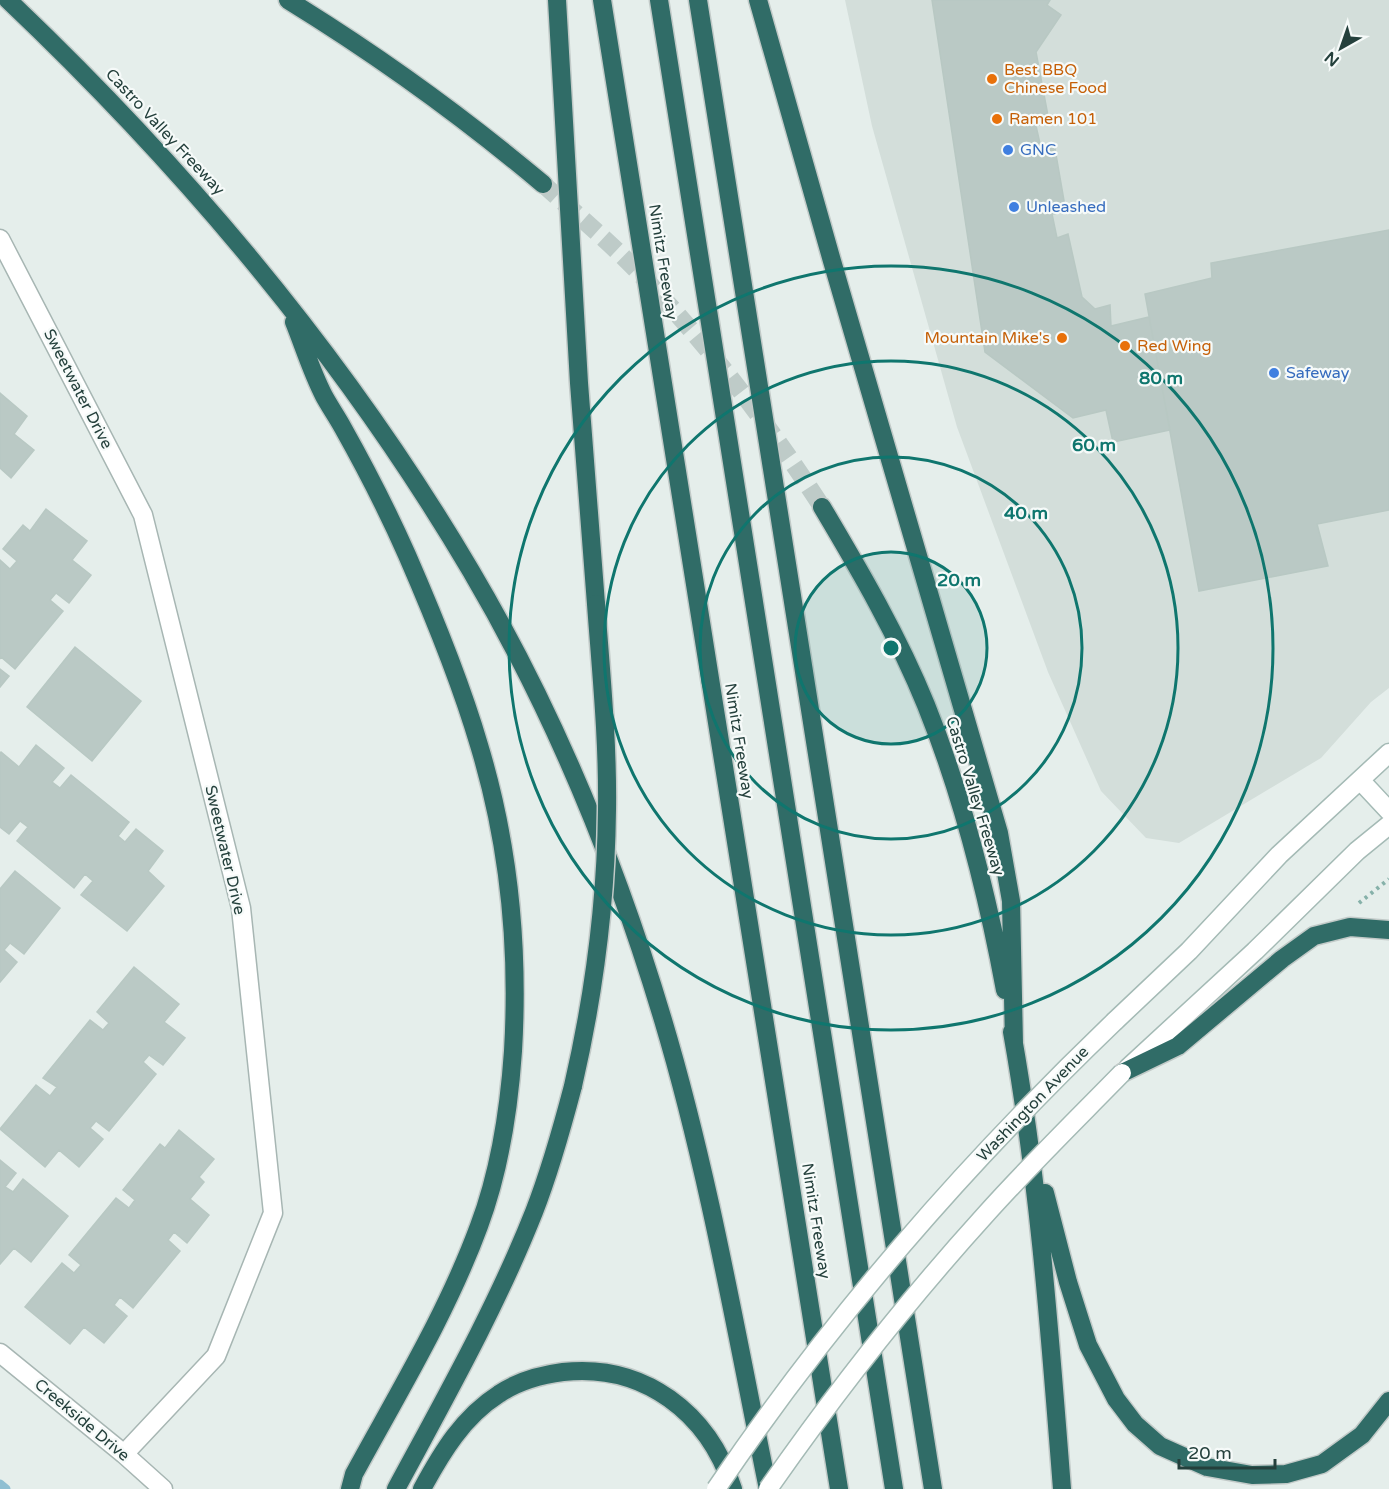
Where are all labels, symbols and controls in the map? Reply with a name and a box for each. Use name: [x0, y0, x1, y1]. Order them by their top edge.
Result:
north arrow: [1311, 18, 1371, 78]
text: N: [1321, 47, 1343, 71]
place label: Best BBQ Chinese Food: [1004, 60, 1107, 98]
street label: Castro Valley Freeway: [101, 65, 229, 200]
marker: Best BBQ Chinese Food: [985, 72, 999, 86]
place label: Ramen 101: [1009, 109, 1097, 129]
marker: Ramen 101: [990, 112, 1004, 126]
place label: GNC: [1020, 140, 1056, 160]
marker: GNC: [1001, 143, 1015, 157]
place label: Unleashed: [1026, 197, 1106, 217]
marker: Unleashed: [1007, 200, 1021, 214]
street label: Nimitz Freeway: [644, 203, 682, 322]
street label: Sweetwater Drive: [39, 326, 117, 452]
place label: Mountain Mike's: [925, 328, 1050, 348]
marker: Mountain Mike's: [1055, 331, 1069, 345]
place label: Red Wing: [1137, 336, 1212, 356]
marker: Red Wing: [1118, 339, 1132, 353]
place label: Safeway: [1286, 363, 1350, 383]
marker: Safeway: [1267, 366, 1281, 380]
text: 80 m: [1139, 367, 1183, 389]
text: 60 m: [1072, 434, 1116, 456]
text: 40 m: [1004, 502, 1048, 524]
text: 20 m: [937, 569, 981, 591]
centre of rings: [881, 638, 901, 658]
street label: Nimitz Freeway: [720, 682, 758, 801]
street label: Castro Valley Freeway: [941, 714, 1009, 879]
street label: Sweetwater Drive: [200, 783, 250, 917]
street label: Washington Avenue: [973, 1042, 1093, 1166]
street label: Nimitz Freeway: [797, 1162, 835, 1281]
street label: Creekside Drive: [30, 1374, 134, 1466]
scale bar: [1179, 1432, 1275, 1470]
text: 20 m: [1188, 1442, 1232, 1464]

